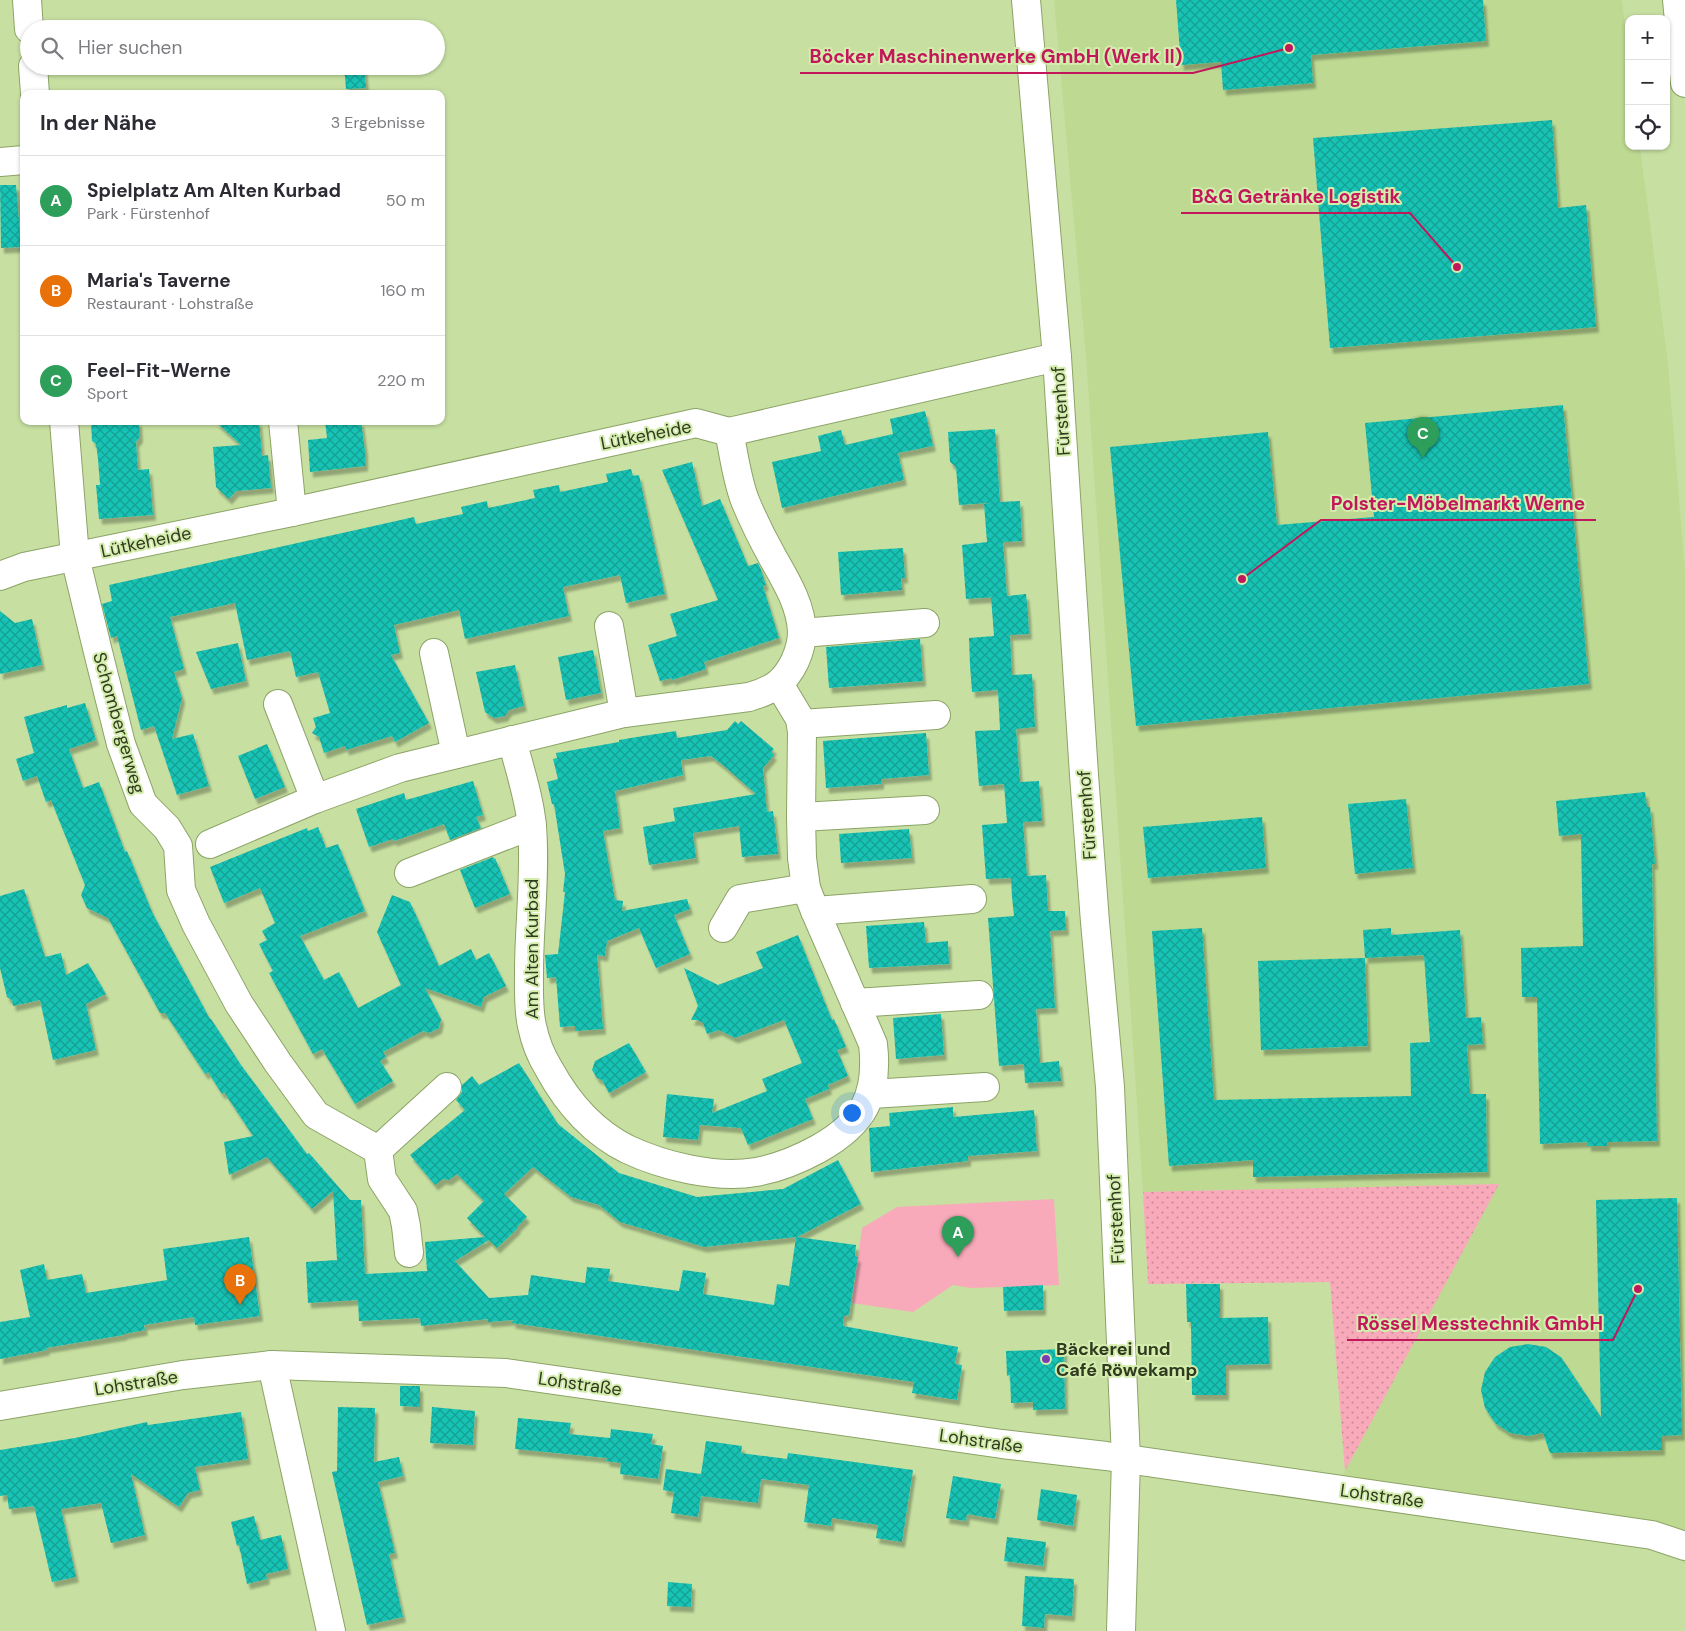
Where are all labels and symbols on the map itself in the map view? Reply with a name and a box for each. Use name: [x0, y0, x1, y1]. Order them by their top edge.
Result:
callout: Böcker Maschinenwerke GmbH (Werk II): [800, 39, 1193, 73]
text: Böcker Maschinenwerke GmbH (Werk II): [810, 44, 1182, 69]
callout: B&G Getränke Logistik: [1181, 179, 1410, 213]
text: B&G Getränke Logistik: [1192, 184, 1400, 209]
street label: Fürstenhof: [1046, 365, 1076, 457]
street label: Lütkeheide: [599, 414, 693, 456]
pin: C: [1407, 417, 1439, 458]
callout: Polster-Möbelmarkt Werne: [1321, 486, 1596, 520]
text: Polster-Möbelmarkt Werne: [1331, 491, 1585, 516]
street label: Lütkeheide: [99, 521, 193, 563]
street label: Schombergerweg: [87, 650, 151, 796]
street label: Fürstenhof: [1072, 769, 1102, 861]
street label: Am Alten Kurbad: [520, 879, 544, 1019]
your location: [839, 1100, 865, 1126]
street label: Fürstenhof: [1102, 1174, 1130, 1264]
pin: A: [942, 1216, 974, 1257]
pin: B: [224, 1264, 256, 1305]
callout: Rössel Messtechnik GmbH: [1347, 1306, 1613, 1340]
text: Rössel Messtechnik GmbH: [1357, 1311, 1603, 1336]
place label: Bäckerei und Café Röwekamp: [1056, 1337, 1197, 1382]
marker: Bäckerei und Café Röwekamp: [1040, 1353, 1052, 1365]
street label: Lohstraße: [93, 1365, 179, 1401]
street label: Lohstraße: [537, 1366, 623, 1402]
street label: Lohstraße: [938, 1423, 1024, 1459]
street label: Lohstraße: [1339, 1478, 1425, 1514]

